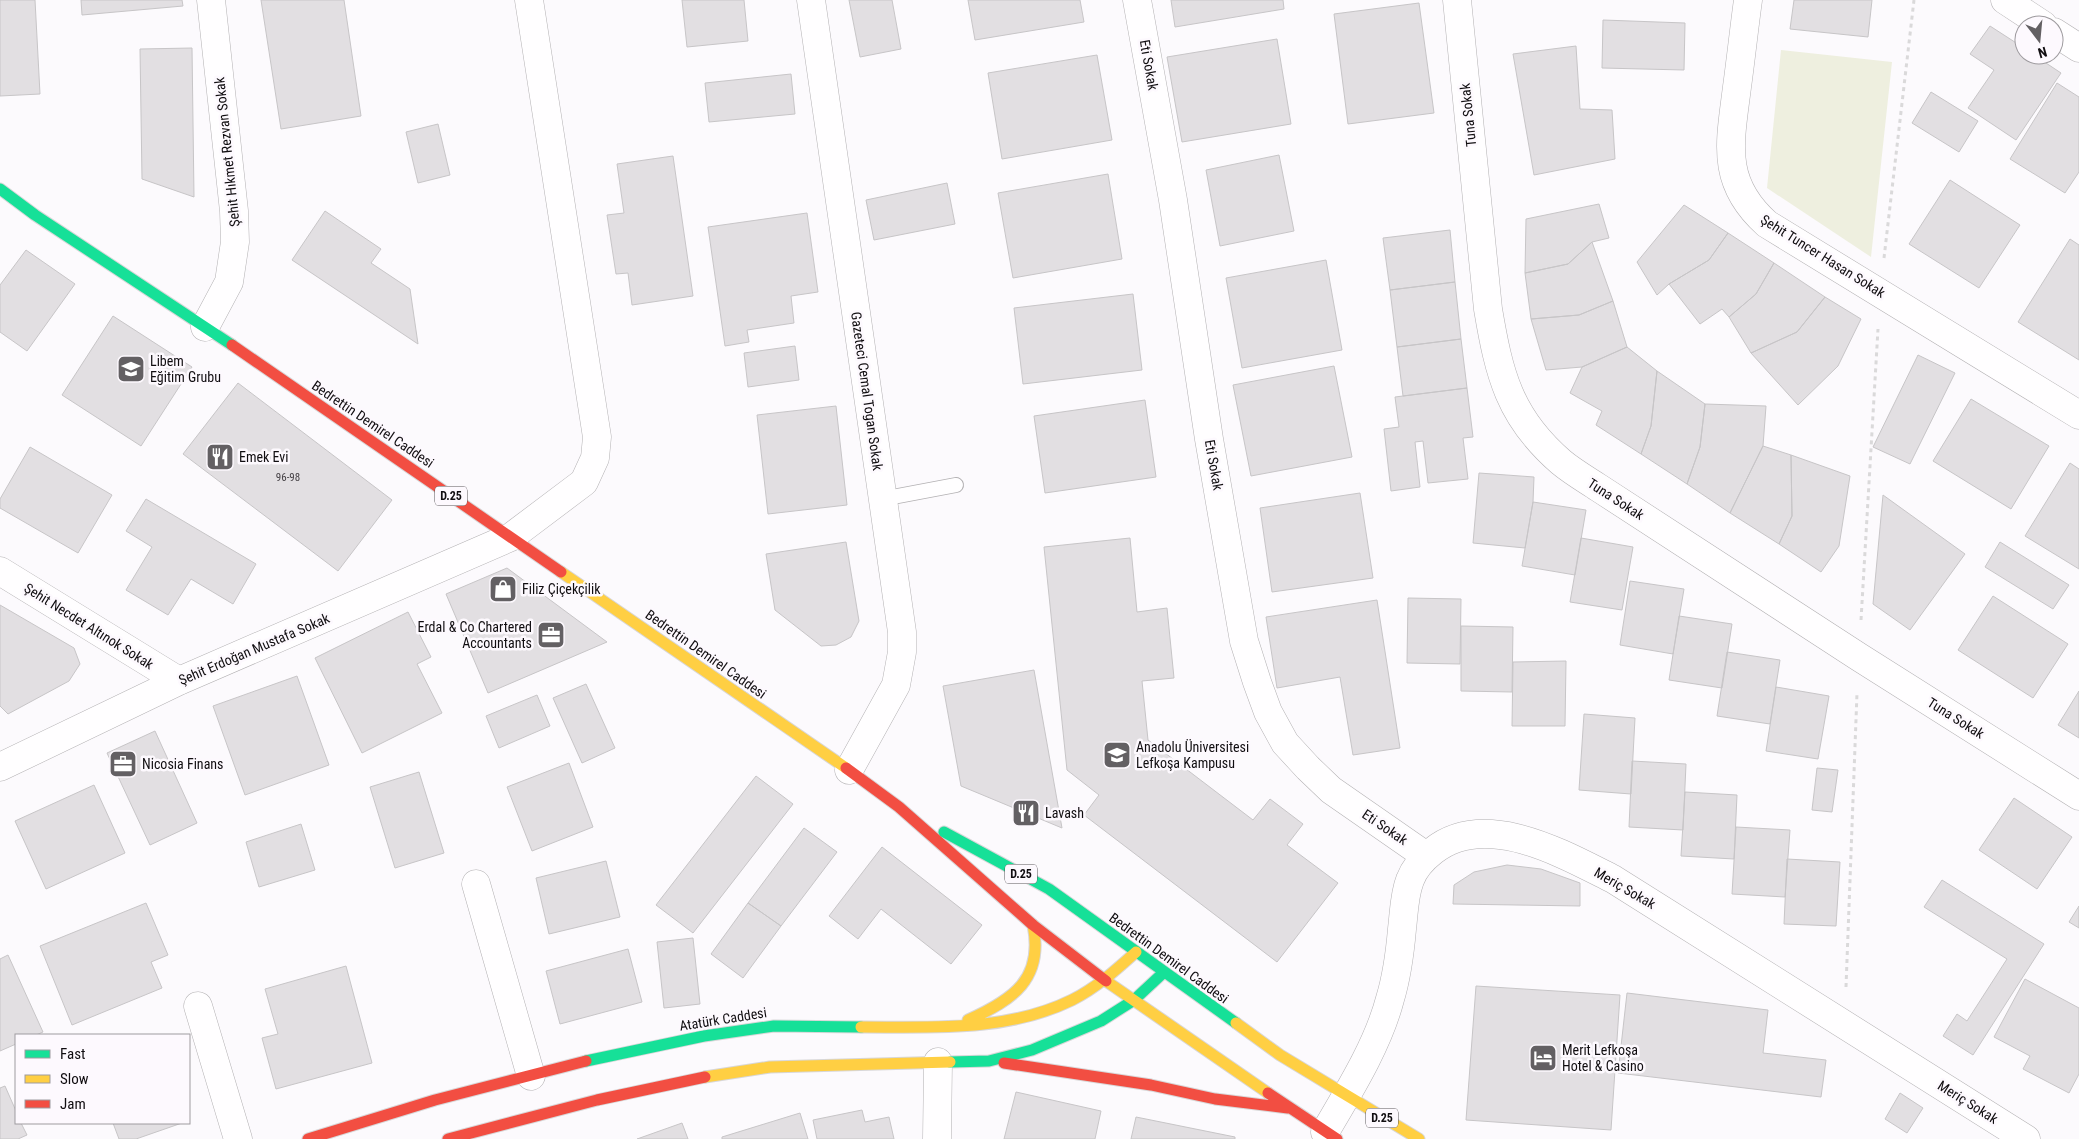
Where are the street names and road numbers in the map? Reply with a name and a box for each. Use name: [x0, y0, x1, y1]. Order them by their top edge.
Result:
street label: Eti Sokak: [1137, 38, 1161, 92]
street label: Şehit Hıkmet Rezvan Sokak: [211, 76, 243, 228]
street label: Tuna Sokak: [1457, 82, 1479, 148]
street label: Şehit Tuncer Hasan Sokak: [1758, 211, 1889, 301]
street label: Gazeteci Cemal Togan Sokak: [848, 311, 886, 472]
street label: Bedrettin Demirel Caddesi: [309, 377, 437, 471]
street label: Eti Sokak: [1202, 438, 1226, 492]
street label: Tuna Sokak: [1585, 475, 1648, 523]
road number: D.25: [435, 486, 467, 506]
street label: Şehit Necdet Altınok Sokak: [21, 580, 157, 673]
street label: Bedrettin Demirel Caddesi: [643, 606, 769, 702]
street label: Şehit Erdoğan Mustafa Sokak: [176, 610, 332, 688]
street label: Tuna Sokak: [1925, 694, 1988, 742]
street label: Eti Sokak: [1359, 806, 1411, 848]
road number: D.25: [1005, 864, 1037, 884]
street label: Meriç Sokak: [1592, 864, 1659, 912]
street label: Bedrettin Demirel Caddesi: [1106, 909, 1232, 1007]
street label: Atatürk Caddesi: [678, 1004, 768, 1034]
street label: Meriç Sokak: [1935, 1077, 2002, 1127]
road number: D.25: [1366, 1108, 1398, 1128]

